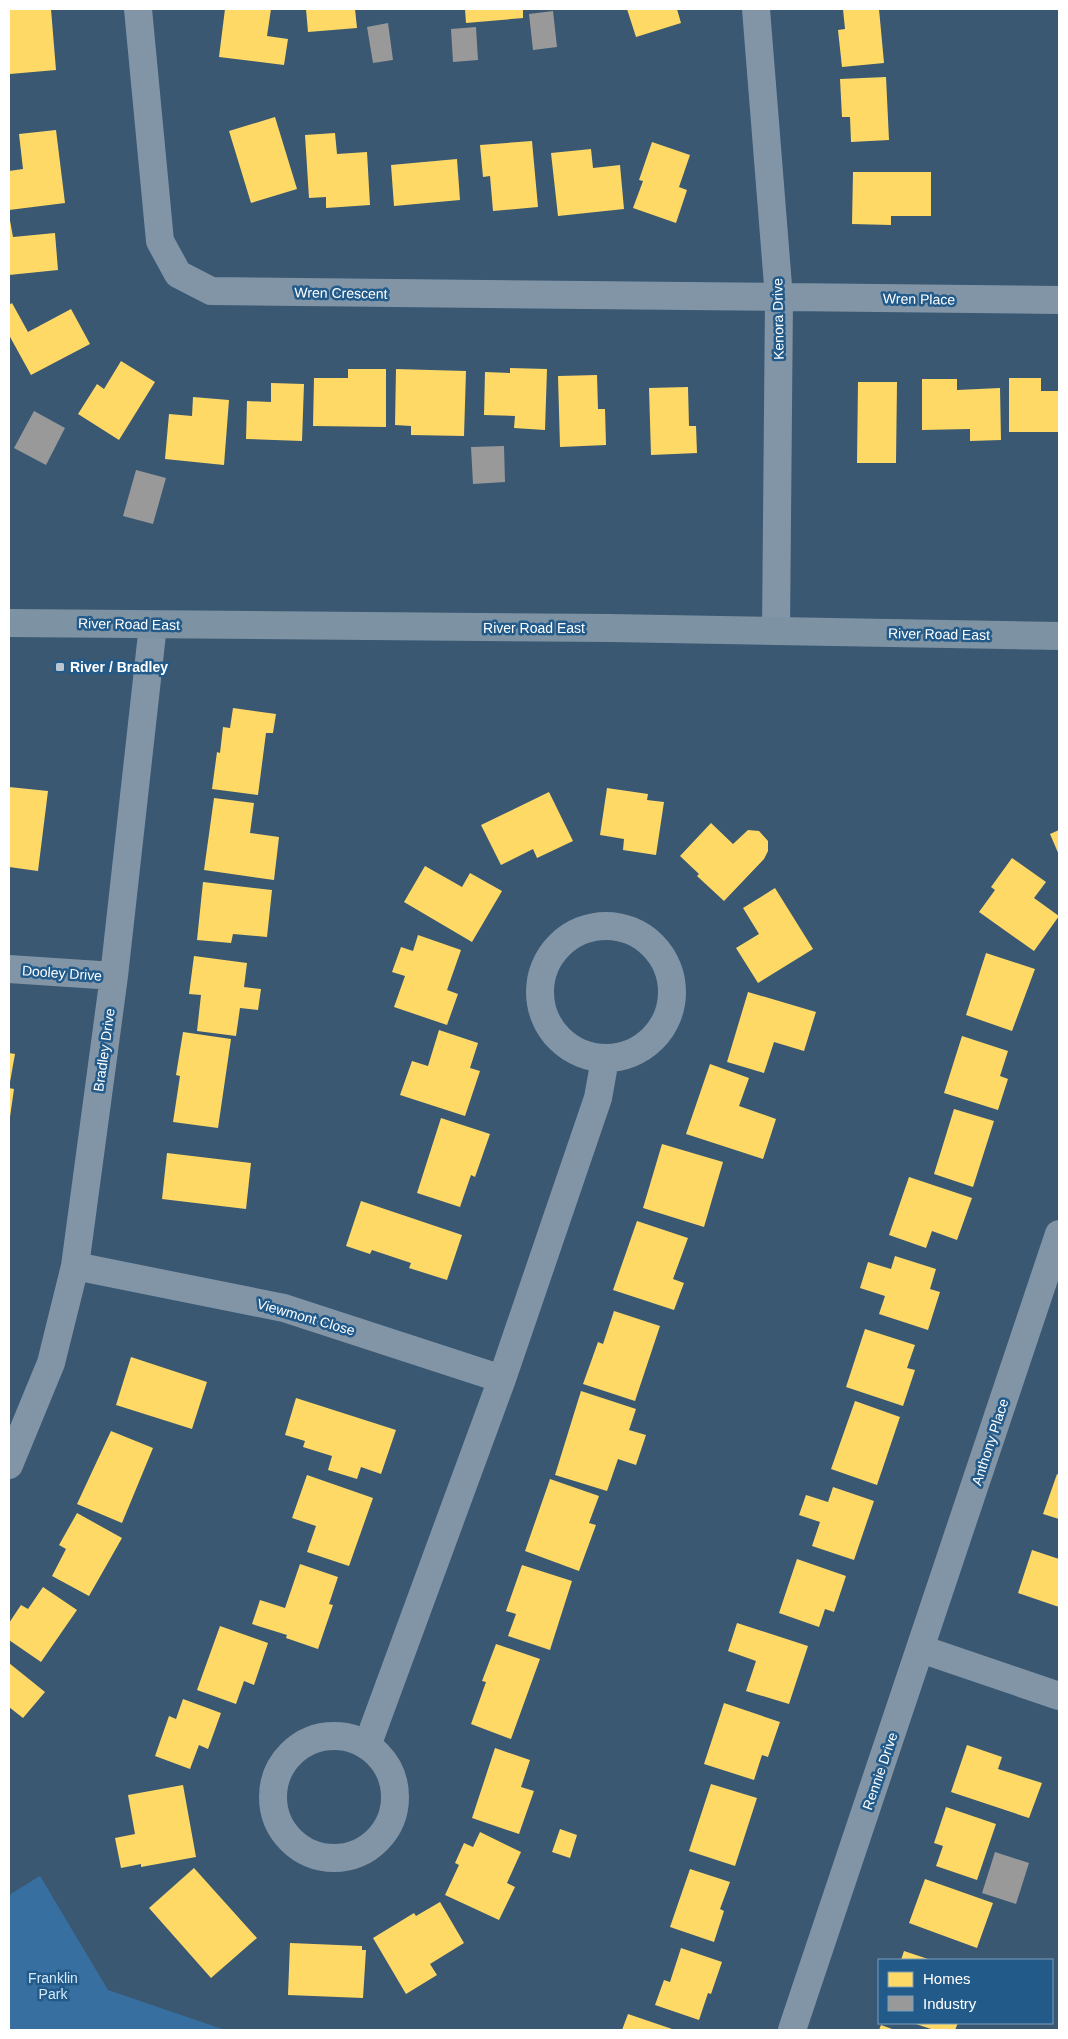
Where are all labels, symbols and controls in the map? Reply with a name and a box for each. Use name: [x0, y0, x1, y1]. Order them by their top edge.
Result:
street label: Kenora Drive: [769, 278, 787, 360]
street label: Wren Crescent: [294, 284, 388, 302]
street label: Wren Place: [883, 290, 955, 308]
street label: River Road East: [78, 615, 180, 633]
street label: River Road East: [483, 620, 585, 636]
street label: River Road East: [888, 625, 990, 643]
place label: River / Bradley: [70, 659, 168, 675]
marker: River / Bradley: [54, 661, 66, 673]
street label: Dooley Drive: [21, 962, 103, 984]
street label: Bradley Drive: [90, 1007, 118, 1093]
street label: Viewmont Close: [255, 1295, 357, 1339]
street label: Anthony Place: [968, 1396, 1012, 1487]
street label: Rennie Drive: [859, 1730, 901, 1812]
legend: [878, 1959, 1053, 2024]
park label: Franklin Park: [28, 1970, 78, 2002]
text: Homes: [923, 1970, 971, 1987]
text: Industry: [923, 1995, 977, 2012]

